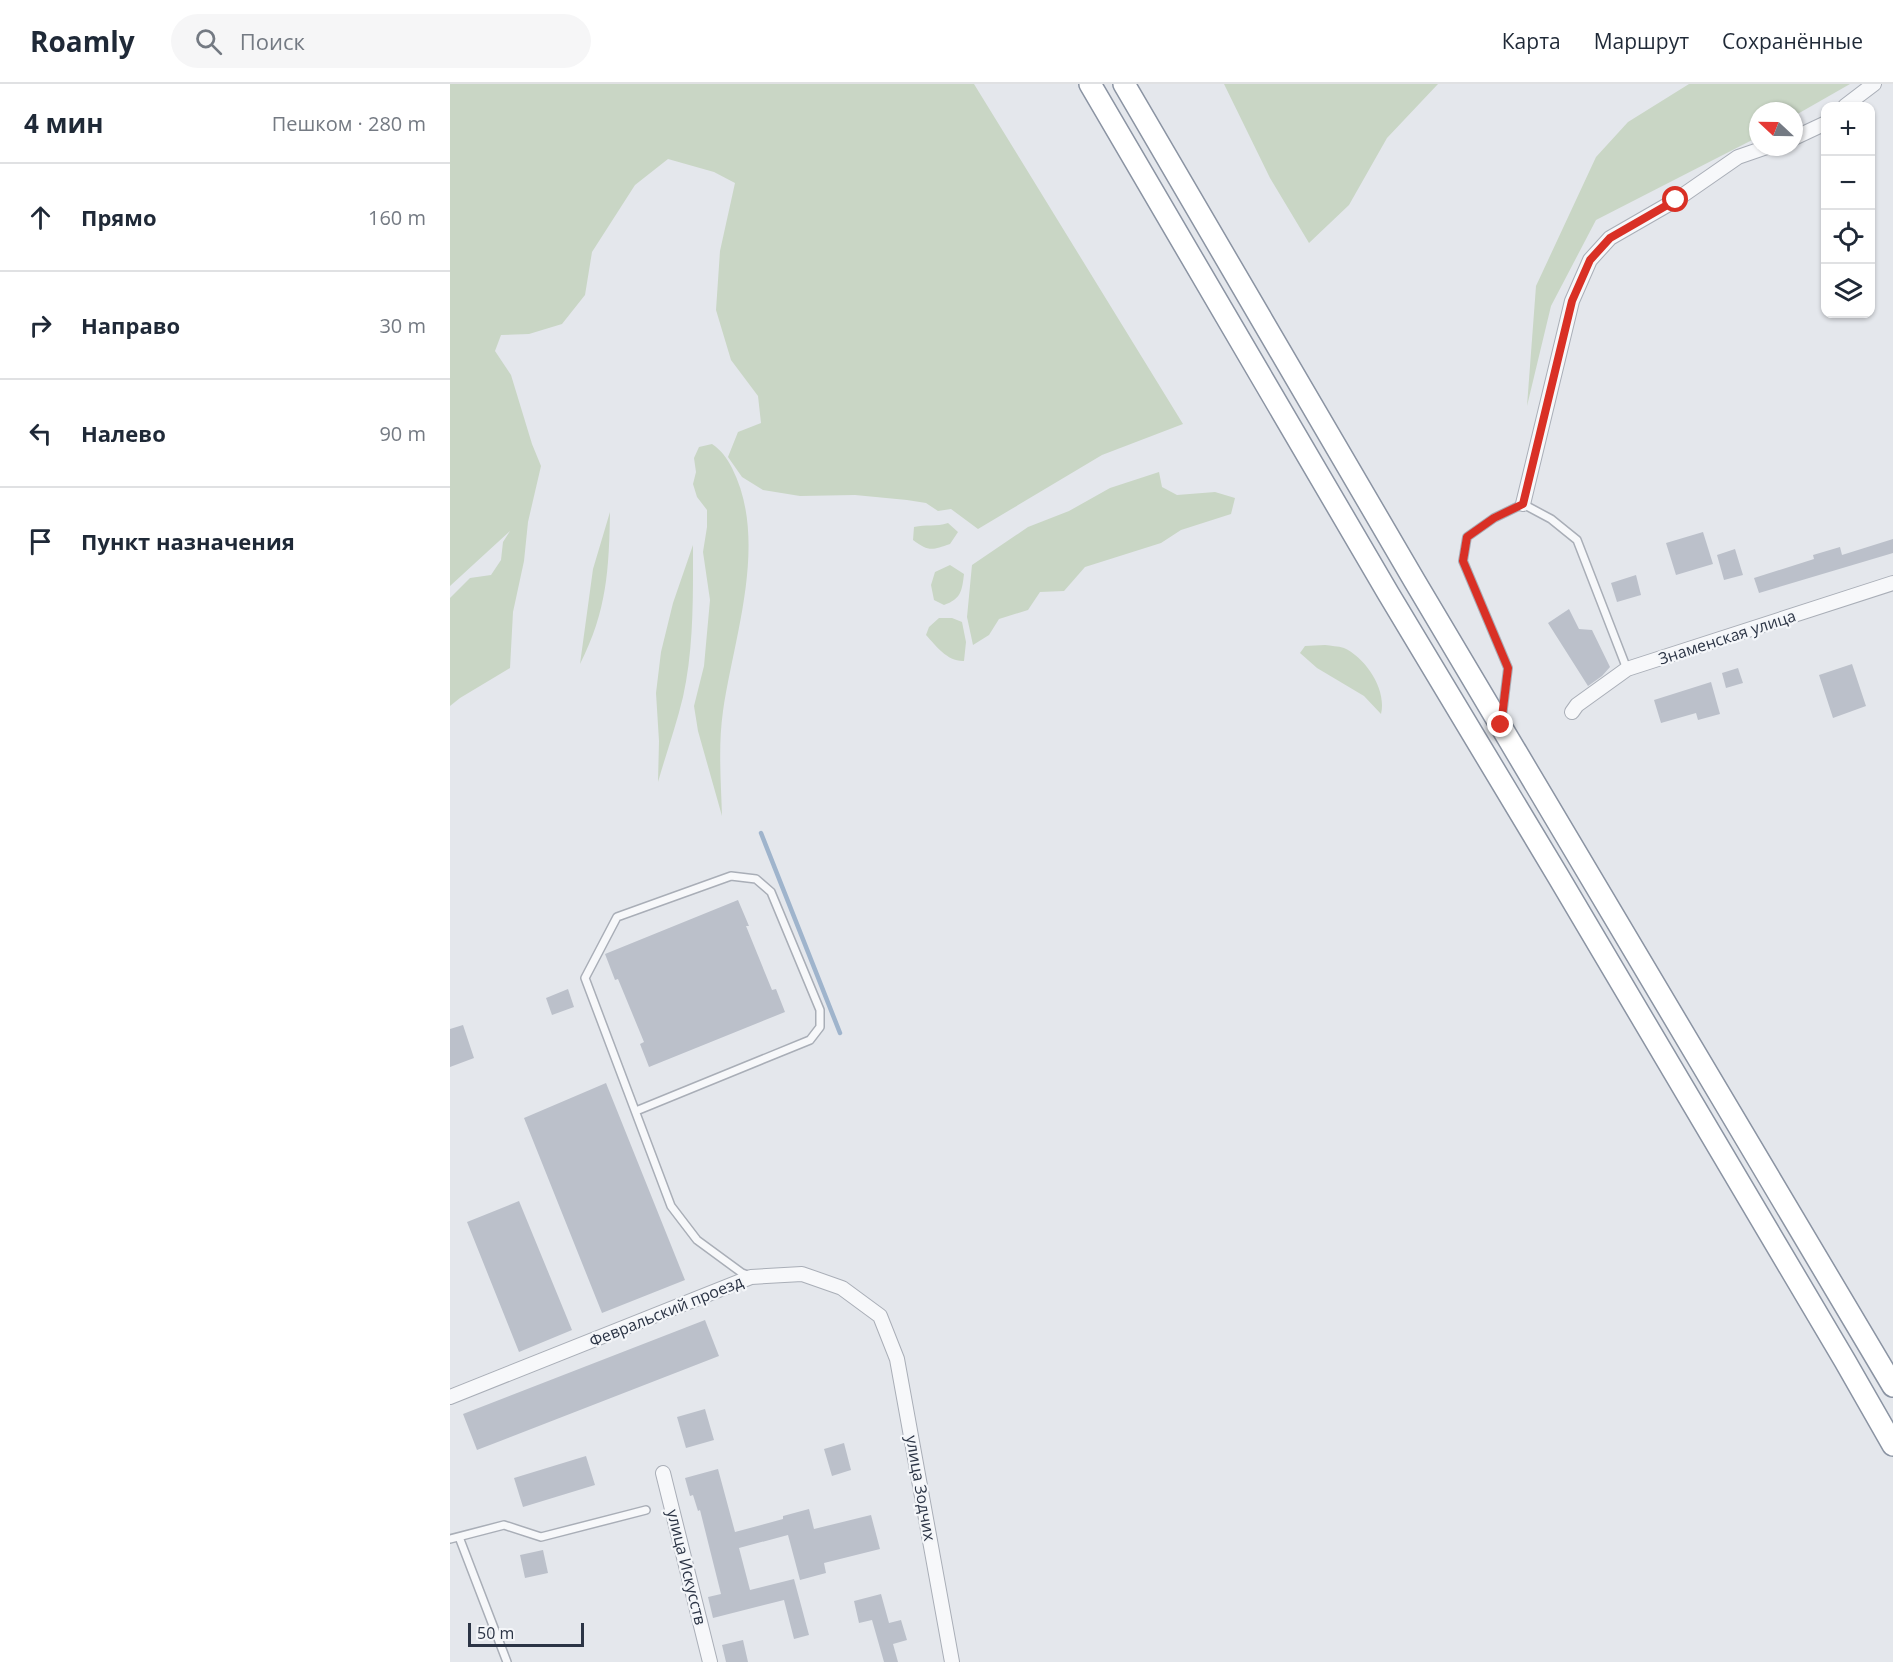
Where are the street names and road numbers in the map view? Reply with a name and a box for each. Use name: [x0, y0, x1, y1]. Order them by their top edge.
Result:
street label: Знаменская улица: [1655, 604, 1799, 670]
street label: Февральский проезд: [586, 1270, 746, 1352]
street label: улица Зодчих: [901, 1433, 941, 1543]
street label: улица Искусств: [662, 1507, 712, 1627]

